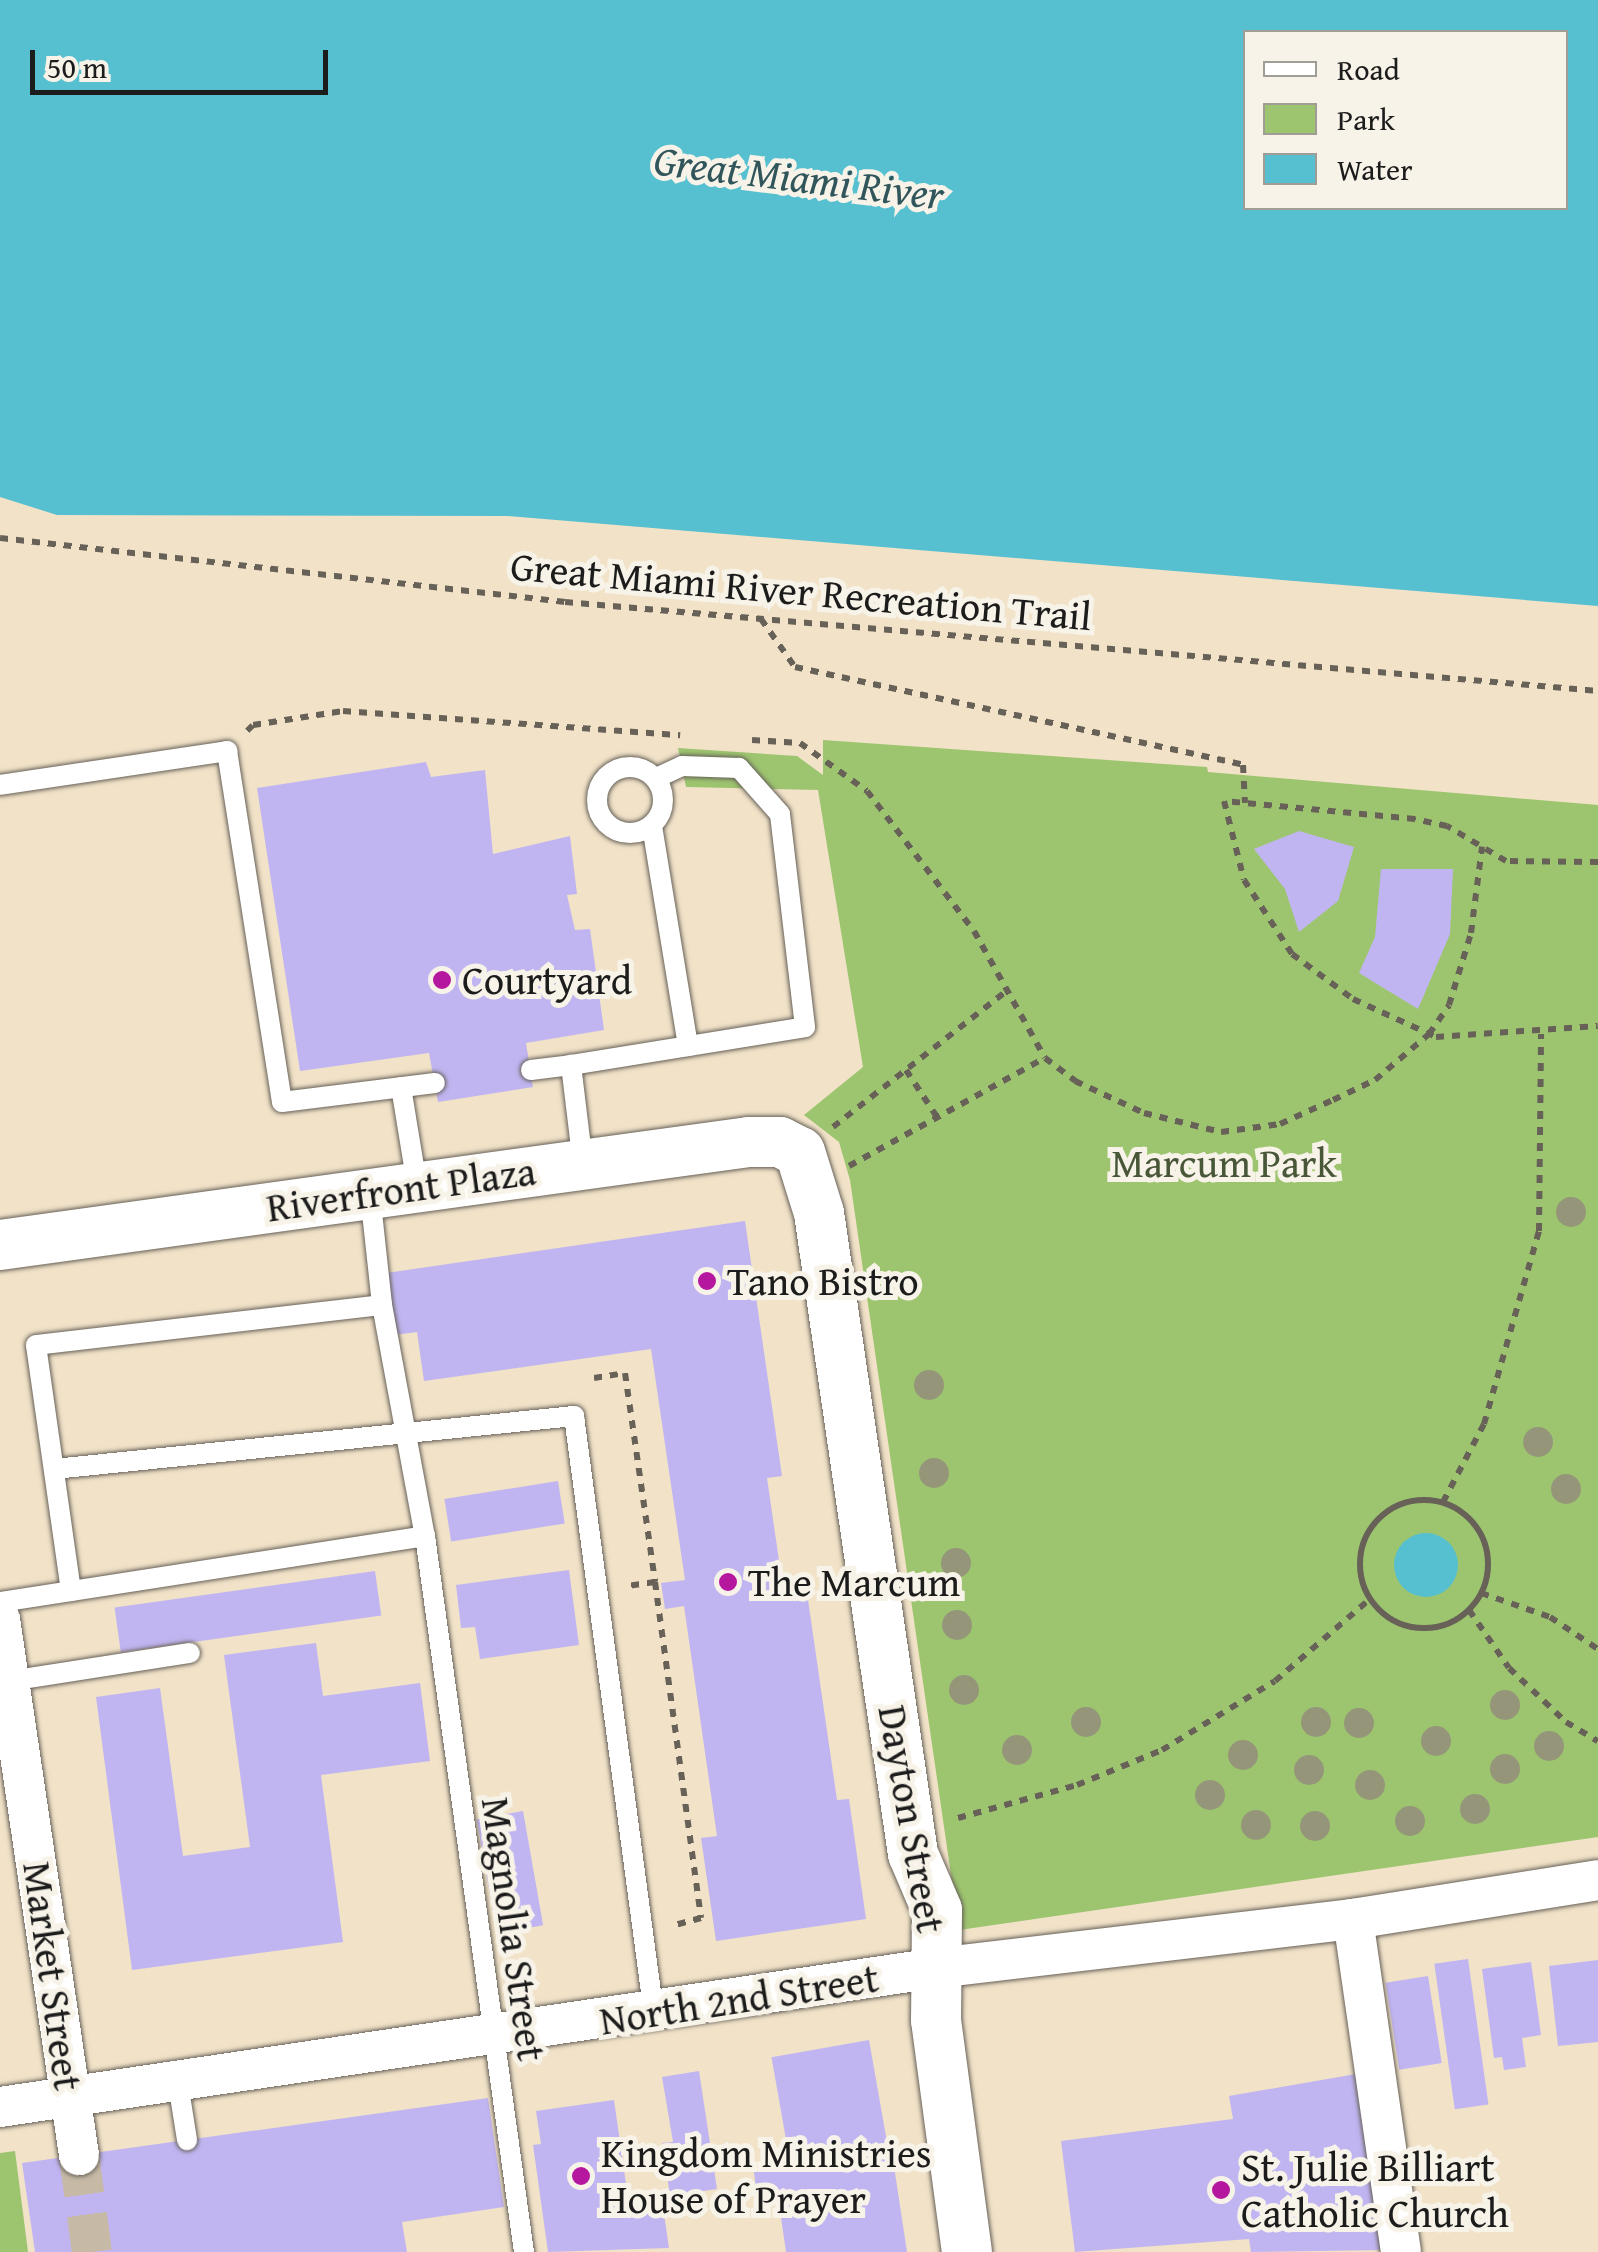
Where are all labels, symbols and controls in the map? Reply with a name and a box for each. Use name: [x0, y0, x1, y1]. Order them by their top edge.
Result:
scale bar: [35, 30, 332, 92]
legend: [1243, 30, 1568, 210]
text: 50 m: [47, 45, 107, 89]
text: Road: [1337, 47, 1400, 91]
text: Park: [1337, 97, 1395, 141]
water label: Great Miami River: [651, 134, 947, 220]
text: Water: [1337, 147, 1413, 191]
street label: Great Miami River Recreation Trail: [509, 542, 1093, 640]
place label: Courtyard: [462, 956, 632, 1004]
marker: Courtyard: [431, 969, 453, 991]
park label: Marcum Park: [1111, 1139, 1337, 1187]
street label: Riverfront Plaza: [263, 1146, 539, 1232]
place label: Tano Bistro: [727, 1257, 919, 1305]
marker: Tano Bistro: [696, 1270, 718, 1292]
place label: The Marcum: [748, 1558, 960, 1606]
marker: The Marcum: [717, 1571, 739, 1593]
street label: Dayton Street: [868, 1702, 956, 1936]
street label: Magnolia Street: [472, 1794, 556, 2064]
street label: Market Street: [13, 1858, 93, 2094]
street label: North 2nd Street: [596, 1953, 882, 2045]
place label: Kingdom Ministries House of Prayer: [601, 2129, 932, 2223]
place label: St. Julie Billiart Catholic Church: [1241, 2143, 1509, 2237]
marker: Kingdom Ministries House of Prayer: [570, 2165, 592, 2187]
marker: St. Julie Billiart Catholic Church: [1210, 2179, 1232, 2201]

